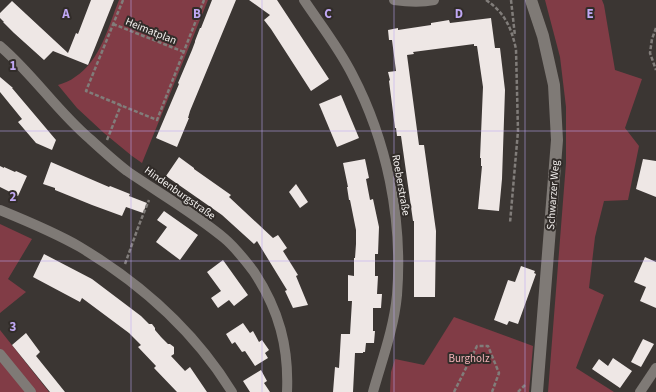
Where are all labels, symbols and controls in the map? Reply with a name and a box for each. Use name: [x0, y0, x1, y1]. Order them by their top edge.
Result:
text: A: [61, 5, 70, 23]
text: B: [193, 5, 201, 23]
text: C: [324, 5, 332, 23]
text: D: [455, 5, 463, 23]
text: E: [586, 5, 594, 23]
street label: Heimatplan: [123, 14, 179, 48]
text: 1: [10, 57, 17, 75]
street label: Roeberstraße: [388, 153, 414, 217]
street label: Schwarzer Weg: [543, 159, 563, 230]
street label: Hindenburgstraße: [141, 163, 219, 223]
text: 2: [10, 188, 17, 206]
text: 3: [10, 318, 17, 336]
park label: Burgholz: [448, 351, 490, 366]

